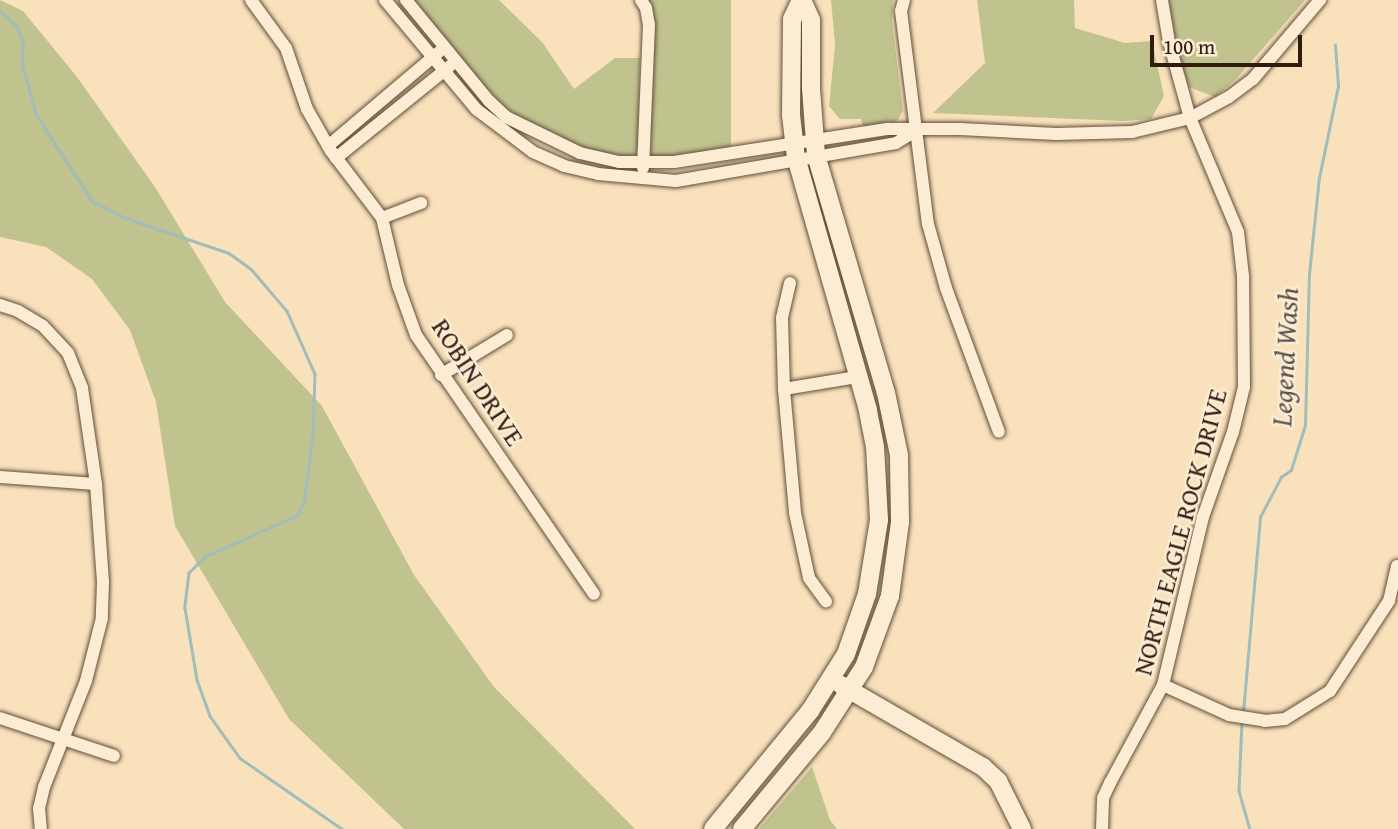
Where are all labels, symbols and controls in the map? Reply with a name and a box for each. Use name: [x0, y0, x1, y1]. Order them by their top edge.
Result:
scale bar: [1153, 21, 1305, 65]
text: 100 m: [1163, 31, 1215, 62]
water label: Legend Wash: [1265, 287, 1305, 427]
street label: ROBIN DRIVE: [425, 313, 531, 451]
street label: NORTH EAGLE ROCK DRIVE: [1127, 385, 1233, 679]

